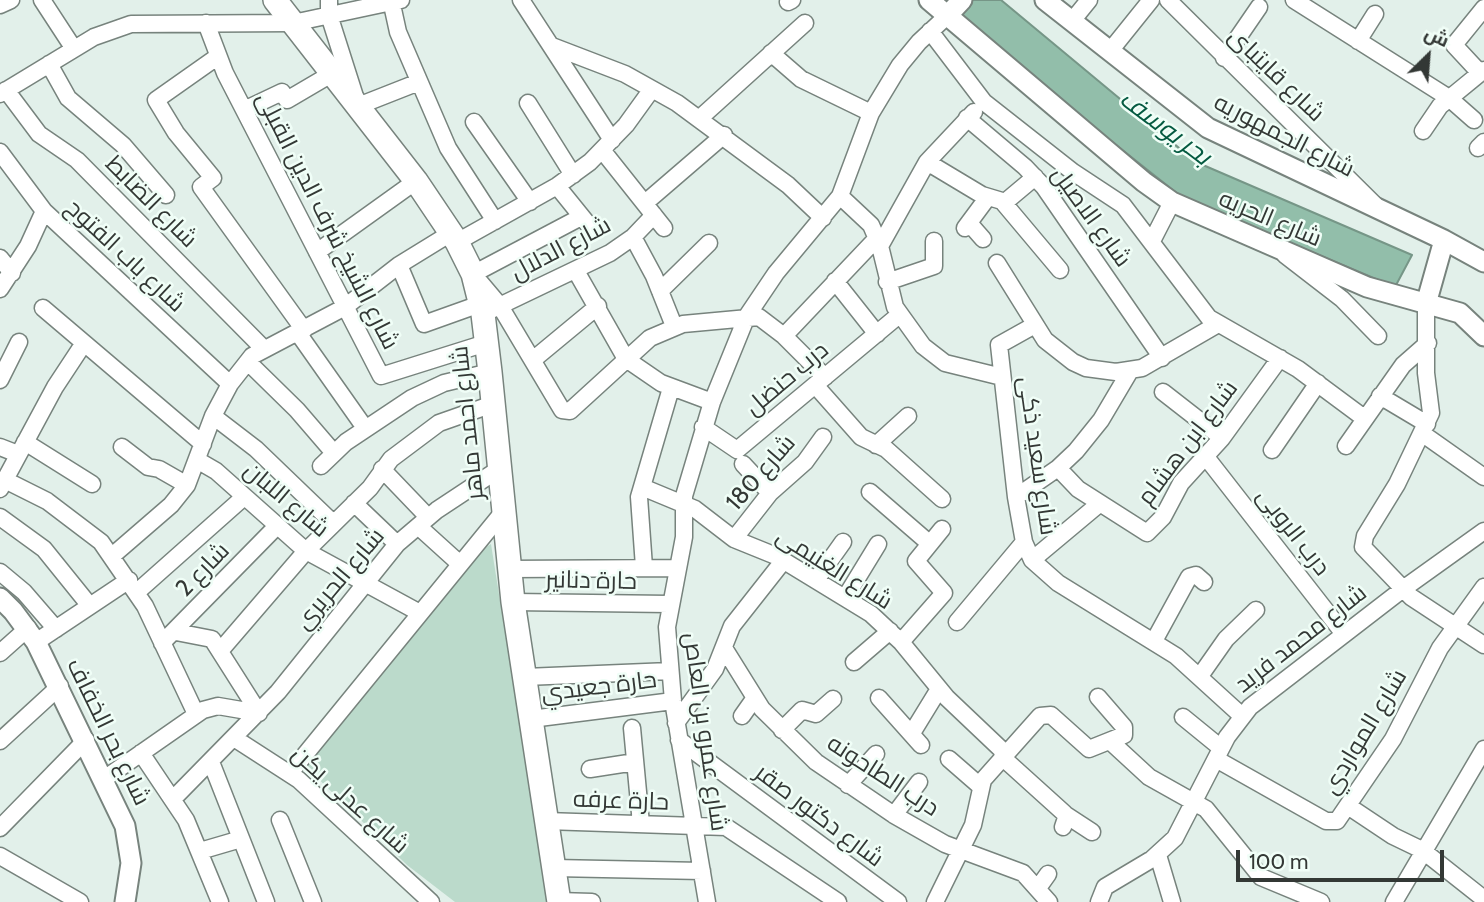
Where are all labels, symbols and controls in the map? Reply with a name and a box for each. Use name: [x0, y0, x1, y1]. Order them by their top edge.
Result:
north arrow: [1393, 21, 1463, 91]
text: ش: [1421, 21, 1453, 52]
street label: شارع قايتباى: [1222, 22, 1330, 128]
water label: بحر يوسف: [1113, 83, 1217, 173]
street label: شارع الشيخ شرف الدين القبلى: [249, 87, 405, 355]
street label: شارع الجمهوريه: [1209, 88, 1359, 184]
street label: شارع الضابط: [99, 150, 203, 254]
street label: شارع الاصيل: [1045, 161, 1137, 273]
street label: شارع الحريه: [1214, 184, 1326, 254]
street label: شارع باب الفتوح: [59, 193, 191, 319]
street label: شارع الدلال: [506, 211, 616, 287]
street label: درب حنضل: [739, 336, 835, 422]
street label: شارع احمد ماهر: [446, 344, 490, 502]
street label: شارع سعيد ذكى: [1012, 375, 1062, 537]
street label: شارع ابن هشام: [1132, 375, 1244, 511]
street label: شارع 180: [720, 429, 802, 517]
street label: شارع اللبان: [238, 456, 334, 544]
street label: درب الروبى: [1250, 482, 1336, 582]
street label: شارع الحريري: [289, 522, 391, 636]
street label: شارع الغنيمى: [771, 522, 897, 616]
street label: شارع 2: [170, 537, 236, 603]
street label: حارة دنانير: [545, 566, 637, 596]
street label: شارع محمد فريد: [1229, 579, 1373, 699]
street label: شارع عمرو بن العاص: [677, 631, 733, 833]
street label: شارع بحر الخفاف: [60, 654, 156, 810]
street label: شارع المواردي: [1316, 664, 1414, 800]
street label: حارة جعيدي: [540, 666, 658, 708]
street label: درب الطاحونه: [822, 729, 944, 823]
street label: شارع عدلى يكن: [285, 740, 415, 860]
street label: شارع دكتور صقر: [749, 758, 889, 874]
street label: حارة عرفه: [573, 785, 669, 817]
scale bar: [1239, 836, 1447, 880]
text: 100 m: [1249, 849, 1308, 874]

